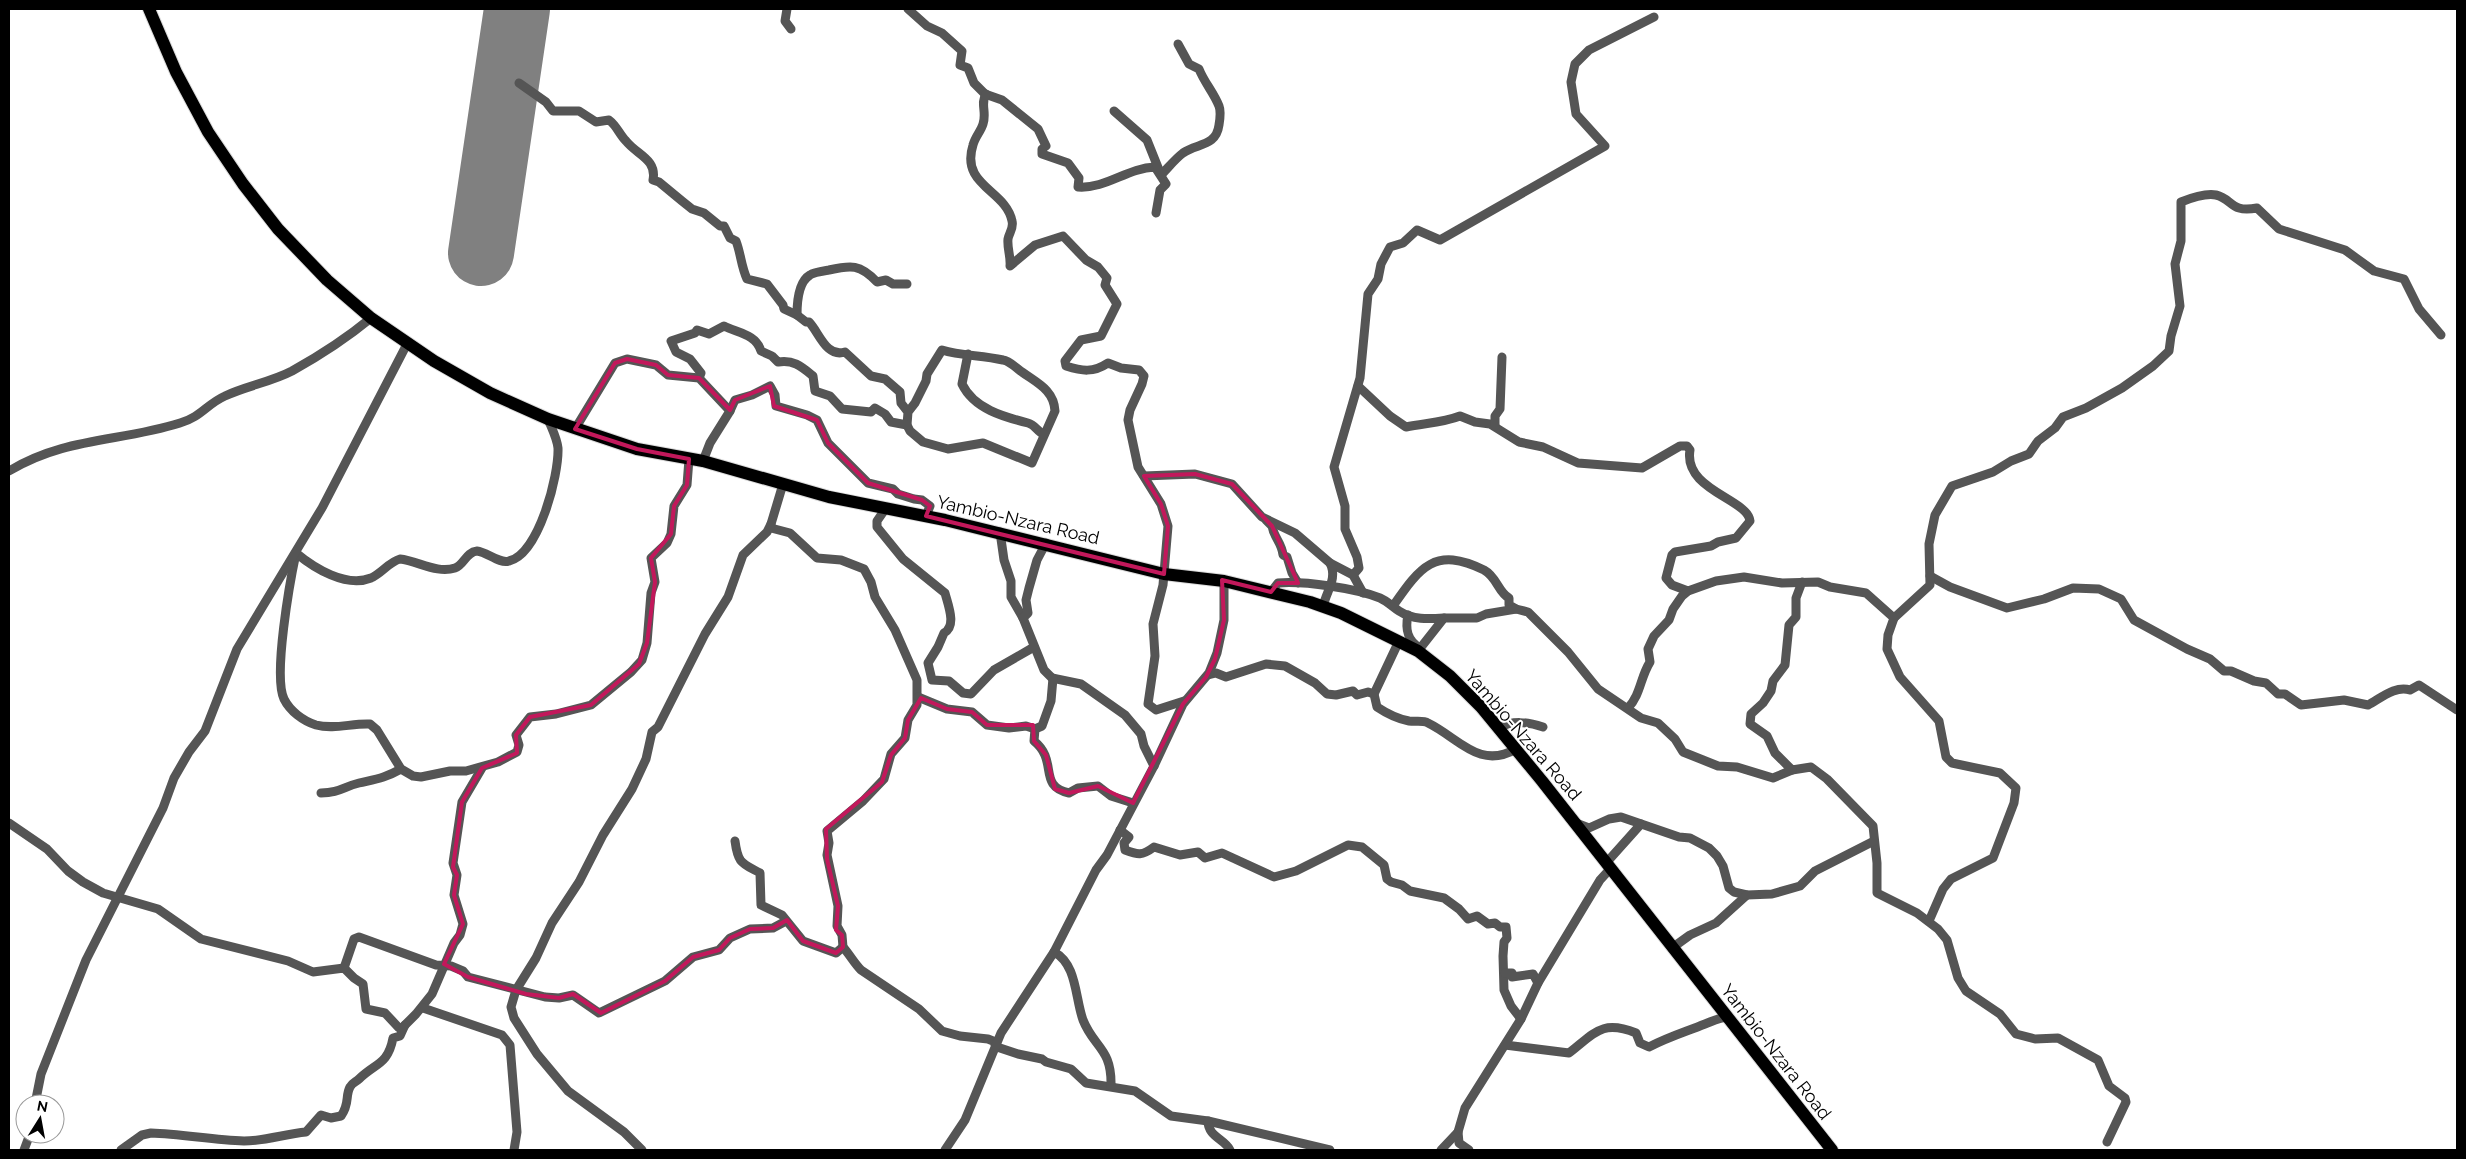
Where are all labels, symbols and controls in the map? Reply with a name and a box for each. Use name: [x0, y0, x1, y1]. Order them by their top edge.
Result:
street label: Yambio-Nzara Road: [935, 491, 1101, 548]
street label: Yambio-Nzara Road: [1461, 665, 1586, 804]
street label: Yambio-Nzara Road: [1717, 980, 1836, 1124]
north arrow: [15, 1094, 65, 1144]
text: N: [36, 1097, 49, 1115]

